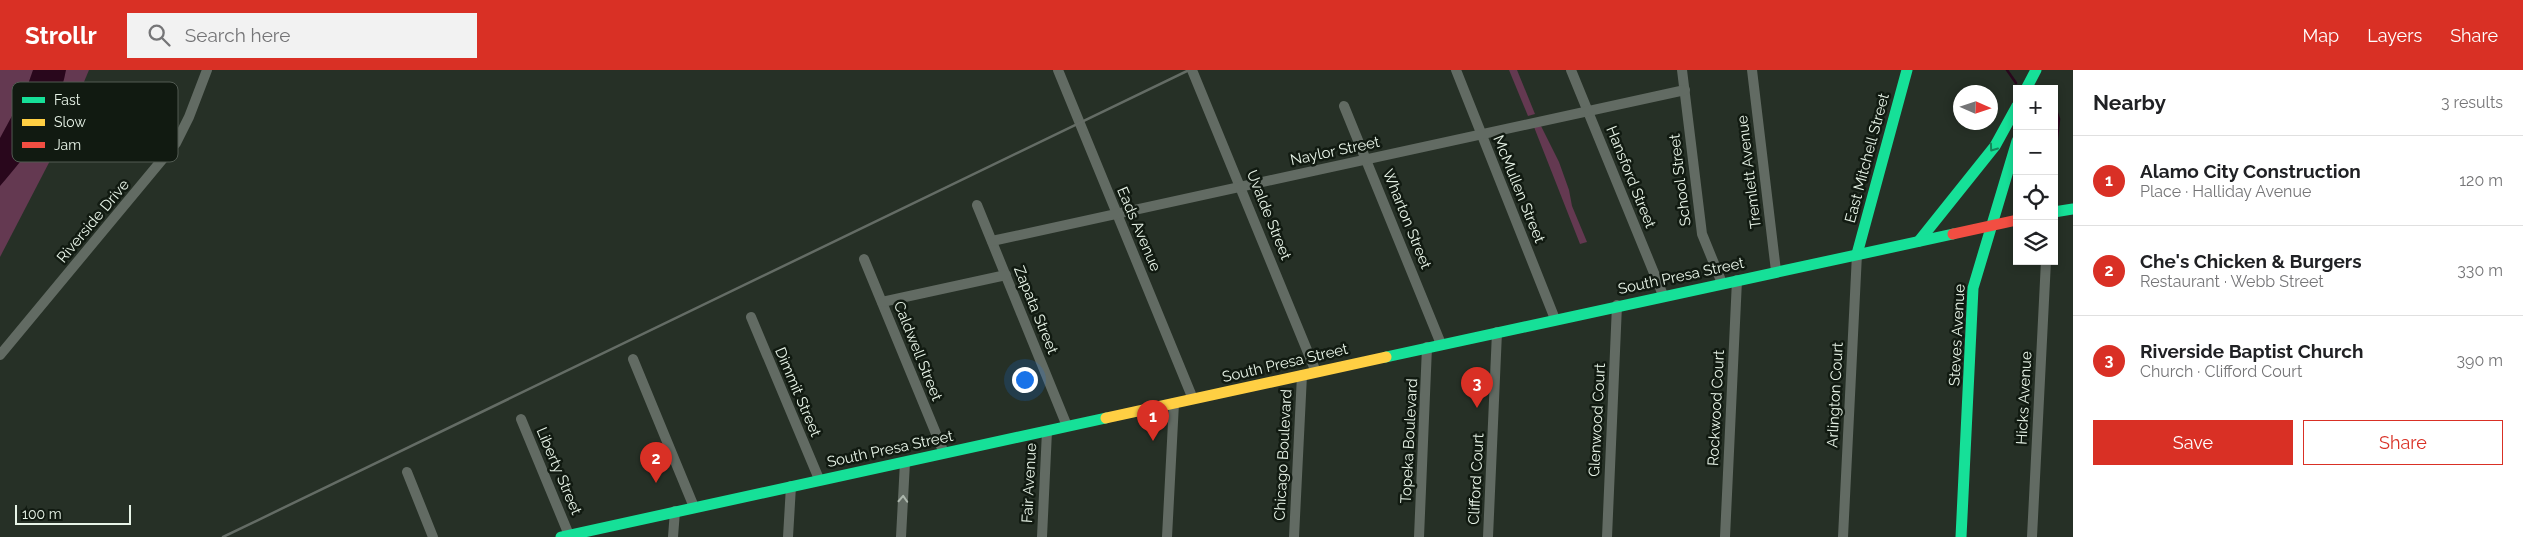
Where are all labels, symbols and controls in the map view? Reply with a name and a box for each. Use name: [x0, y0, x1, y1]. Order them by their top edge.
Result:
search box: [127, 13, 477, 58]
text: Strollr: [25, 21, 97, 50]
icon: search: [145, 21, 173, 49]
text: Search here: [185, 24, 290, 46]
text: Map: [2303, 25, 2339, 46]
text: Layers: [2367, 25, 2422, 46]
text: Share: [2450, 25, 2498, 46]
legend: [12, 82, 178, 162]
north arrow: [1953, 85, 1998, 130]
map controls: [2013, 85, 2058, 265]
button: +: [2013, 85, 2058, 130]
text: Nearby: [2093, 90, 2166, 115]
street label: East Mitchell Street: [1841, 91, 1893, 225]
text: Fast: [54, 92, 81, 108]
text: 3 results: [2441, 93, 2503, 112]
text: Slow: [54, 114, 86, 130]
street label: Tremlett Avenue: [1733, 114, 1765, 230]
street label: Hansford Street: [1602, 123, 1660, 231]
button: −: [2013, 130, 2058, 175]
street label: Naylor Street: [1289, 133, 1381, 169]
street label: McMullen Street: [1489, 133, 1549, 245]
street label: School Street: [1665, 133, 1695, 227]
text: Jam: [54, 137, 81, 153]
one-way arrow: [1990, 142, 1998, 151]
text: Alamo City Construction: [2140, 160, 2361, 182]
street label: Wharton Street: [1379, 167, 1435, 271]
street label: Uvalde Street: [1243, 168, 1295, 262]
text: 1: [2105, 171, 2113, 190]
text: 120 m: [2459, 171, 2503, 190]
button: locate: [2013, 175, 2058, 220]
street label: Riverside Drive: [53, 176, 133, 266]
text: Place · Halliday Avenue: [2140, 182, 2311, 201]
street label: Eads Avenue: [1113, 184, 1165, 274]
button: layers: [2013, 220, 2058, 265]
text: Che's Chicken & Burgers: [2140, 250, 2362, 272]
street label: South Presa Street: [1616, 254, 1746, 298]
text: 2: [2104, 261, 2114, 280]
text: 330 m: [2457, 261, 2503, 280]
street label: Zapata Street: [1010, 263, 1062, 357]
text: Restaurant · Webb Street: [2140, 272, 2324, 291]
street label: Steves Avenue: [1945, 283, 1969, 387]
street label: Caldwell Street: [890, 299, 946, 403]
street label: South Presa Street: [1220, 340, 1350, 386]
text: Riverside Baptist Church: [2140, 340, 2363, 362]
street label: Arlington Court: [1823, 342, 1847, 448]
street label: Dimmit Street: [771, 345, 825, 439]
street label: Rockwood Court: [1704, 350, 1728, 466]
street label: Hicks Avenue: [2013, 351, 2035, 445]
text: 3: [2105, 351, 2113, 370]
text: 390 m: [2457, 351, 2503, 370]
text: Church · Clifford Court: [2140, 362, 2302, 381]
street label: Glenwood Court: [1585, 363, 1609, 477]
your location: [1012, 367, 1038, 393]
pin: 3: [1461, 367, 1493, 408]
street label: Topeka Boulevard: [1397, 378, 1421, 504]
street label: Chicago Boulevard: [1271, 389, 1295, 521]
pin: 1: [1137, 400, 1169, 441]
button: Save: [2093, 420, 2293, 465]
button: Share: [2303, 420, 2503, 465]
street label: Liberty Street: [532, 424, 586, 518]
street label: South Presa Street: [825, 427, 955, 471]
street label: Clifford Court: [1465, 433, 1487, 525]
pin: 2: [640, 442, 672, 483]
street label: Fair Avenue: [1018, 442, 1040, 524]
one-way arrow: [898, 495, 909, 503]
scale bar: [15, 502, 131, 525]
text: 100 m: [22, 506, 62, 522]

